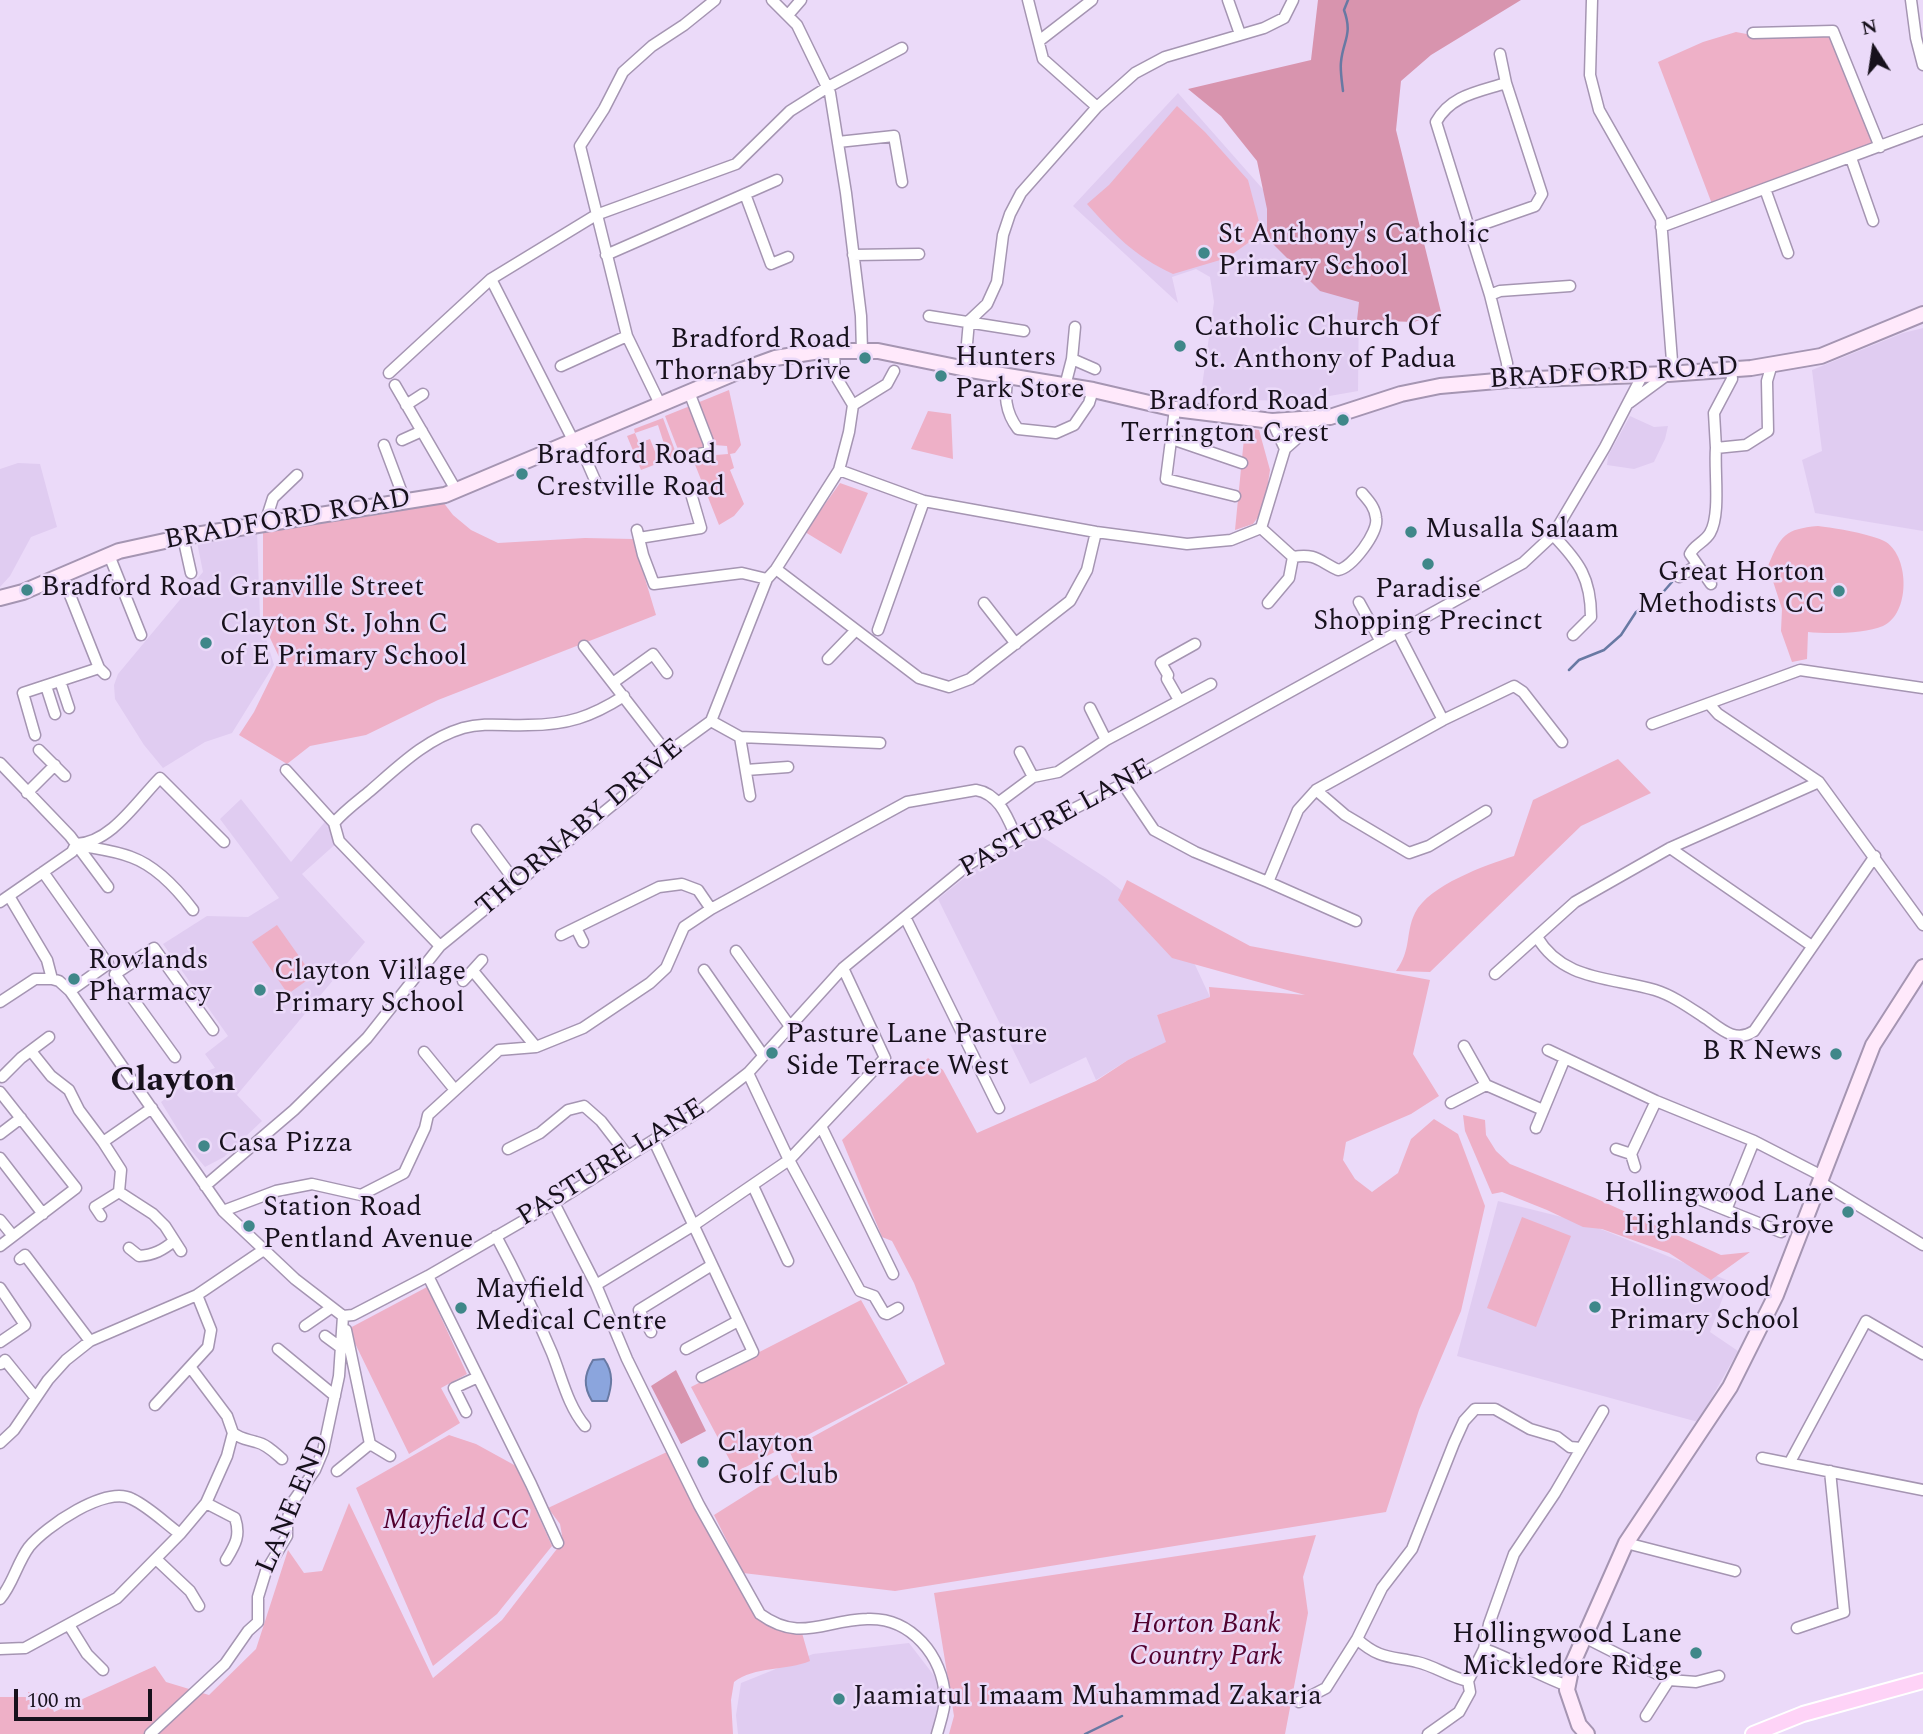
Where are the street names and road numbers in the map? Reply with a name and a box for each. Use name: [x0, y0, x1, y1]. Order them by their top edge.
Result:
street label: BRADFORD ROAD: [1488, 352, 1740, 398]
street label: BRADFORD ROAD: [162, 483, 414, 559]
street label: THORNABY DRIVE: [471, 733, 691, 925]
street label: PASTURE LANE: [955, 753, 1159, 887]
street label: PASTURE LANE: [512, 1093, 712, 1235]
street label: LANE END: [251, 1431, 339, 1579]

